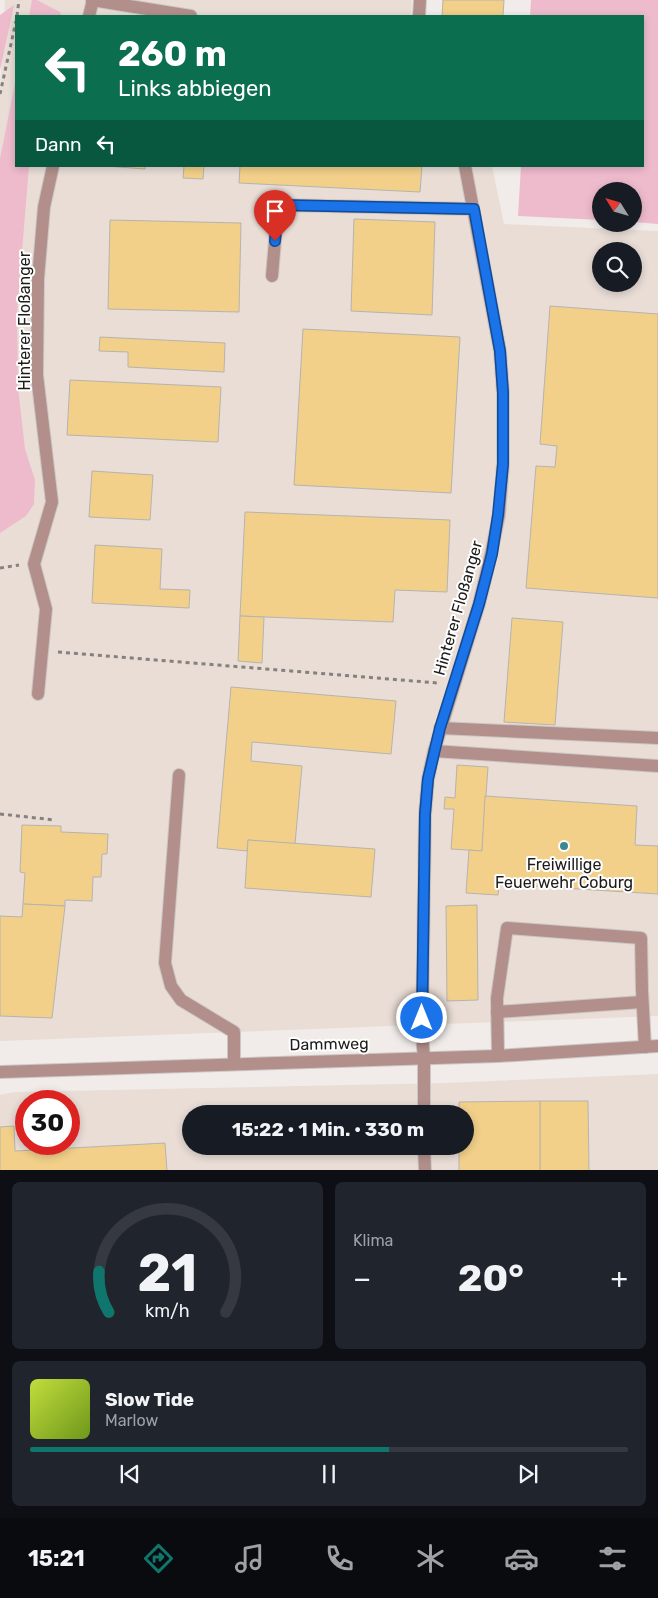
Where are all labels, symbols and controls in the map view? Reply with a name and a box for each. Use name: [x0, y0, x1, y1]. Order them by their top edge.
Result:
text: 260 m: [118, 33, 227, 75]
icon: left: [35, 35, 100, 100]
text: Links abbiegen: [118, 75, 272, 102]
icon: left: [92, 130, 120, 158]
text: Dann: [35, 133, 82, 156]
north arrow: [592, 182, 642, 232]
map controls: [592, 182, 642, 292]
pin: [254, 190, 296, 241]
icon: arrive: [261, 197, 289, 225]
button: search: [592, 242, 642, 292]
street label: Hinterer Floßanger: [15, 251, 34, 391]
street label: Hinterer Floßanger: [430, 538, 486, 678]
marker: Freiwillige Feuerwehr Coburg: [558, 840, 570, 852]
place label: Freiwillige Feuerwehr Coburg: [495, 855, 633, 892]
position arrow: [395, 991, 447, 1043]
street label: Dammweg: [289, 1034, 369, 1054]
speed limit sign: 30: [15, 1090, 80, 1155]
text: 15:22 · 1 Min. · 330 m: [232, 1118, 424, 1141]
text: Klima: [353, 1231, 393, 1250]
text: 21: [138, 1242, 197, 1304]
text: 20°: [458, 1255, 524, 1301]
text: −: [353, 1262, 371, 1295]
text: +: [611, 1262, 628, 1295]
text: km/h: [145, 1300, 190, 1321]
text: Slow Tide: [105, 1388, 194, 1411]
text: Marlow: [105, 1411, 158, 1430]
icon: previous: [116, 1460, 144, 1488]
icon: pause: [315, 1460, 343, 1488]
icon: next: [514, 1460, 542, 1488]
icon: directions: [141, 1541, 176, 1576]
icon: music: [232, 1541, 267, 1576]
icon: phone: [322, 1541, 357, 1576]
icon: climate: [413, 1541, 448, 1576]
icon: car: [504, 1541, 539, 1576]
icon: filters: [595, 1541, 630, 1576]
text: 15:21: [28, 1545, 85, 1572]

